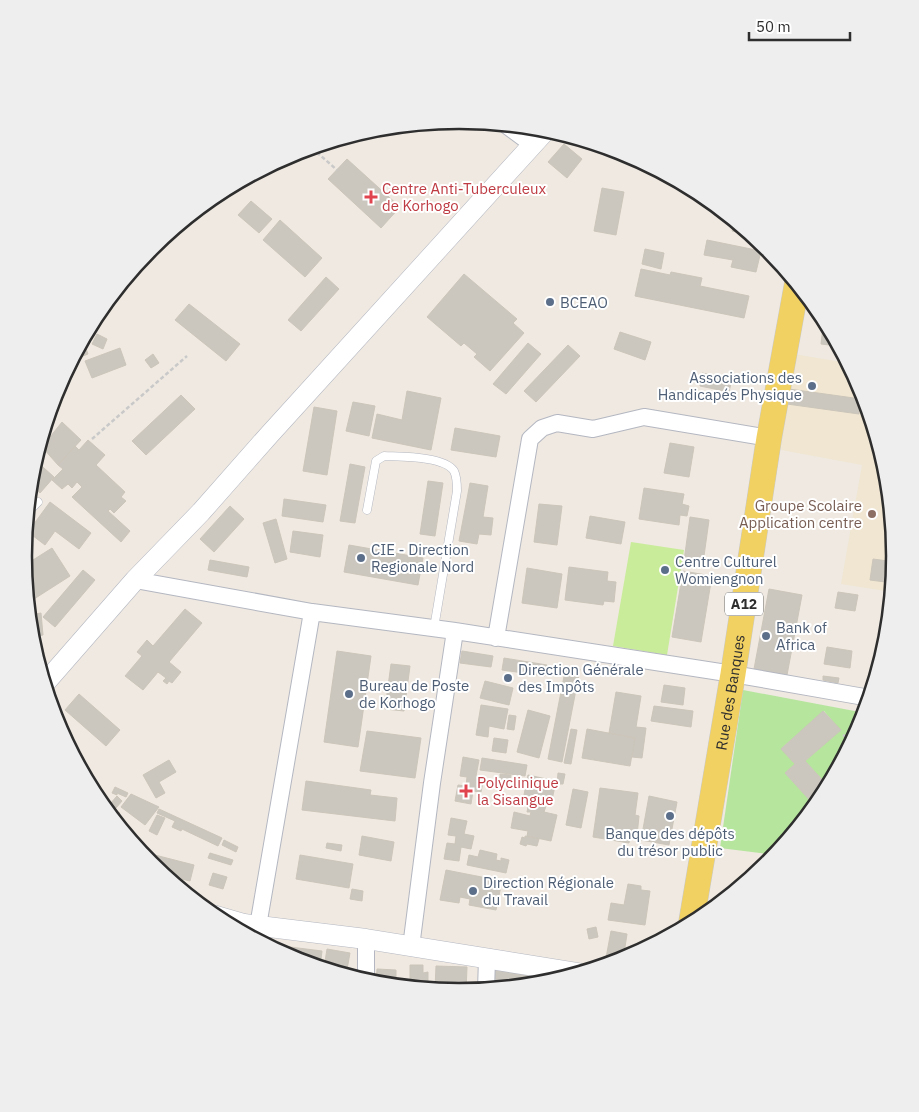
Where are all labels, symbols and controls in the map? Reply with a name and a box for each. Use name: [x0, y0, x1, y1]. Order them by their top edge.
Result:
scale bar: [749, 10, 850, 42]
text: 50 m: [756, 17, 791, 36]
place label: Centre Anti-Tuberculeux de Korhogo: [382, 179, 547, 215]
marker: Centre Anti-Tuberculeux de Korhogo: [364, 190, 378, 204]
place label: BCEAO: [560, 293, 608, 312]
marker: BCEAO: [544, 296, 556, 308]
place label: Associations des Handicapés Physique: [658, 368, 802, 404]
marker: Associations des Handicapés Physique: [806, 380, 818, 392]
place label: Groupe Scolaire Application centre: [739, 496, 862, 532]
marker: Groupe Scolaire Application centre: [866, 508, 878, 520]
place label: CIE - Direction Regionale Nord: [371, 540, 474, 576]
marker: CIE - Direction Regionale Nord: [355, 552, 367, 564]
place label: Centre Culturel Womiengnon: [675, 552, 777, 588]
marker: Centre Culturel Womiengnon: [659, 564, 671, 576]
road number: A12: [725, 592, 763, 616]
place label: Bank of Africa: [776, 618, 827, 654]
marker: Bank of Africa: [760, 630, 772, 642]
street label: Rue des Banques: [711, 633, 748, 751]
place label: Direction Générale des Impôts: [518, 660, 644, 696]
marker: Direction Générale des Impôts: [502, 672, 514, 684]
place label: Bureau de Poste de Korhogo: [359, 676, 469, 712]
marker: Bureau de Poste de Korhogo: [343, 688, 355, 700]
place label: Polyclinique la Sisangue: [477, 773, 559, 809]
marker: Polyclinique la Sisangue: [459, 784, 473, 798]
marker: Banque des dépôts du trésor public: [664, 810, 676, 822]
place label: Banque des dépôts du trésor public: [605, 824, 735, 860]
place label: Direction Régionale du Travail: [483, 873, 614, 909]
marker: Direction Régionale du Travail: [467, 885, 479, 897]

